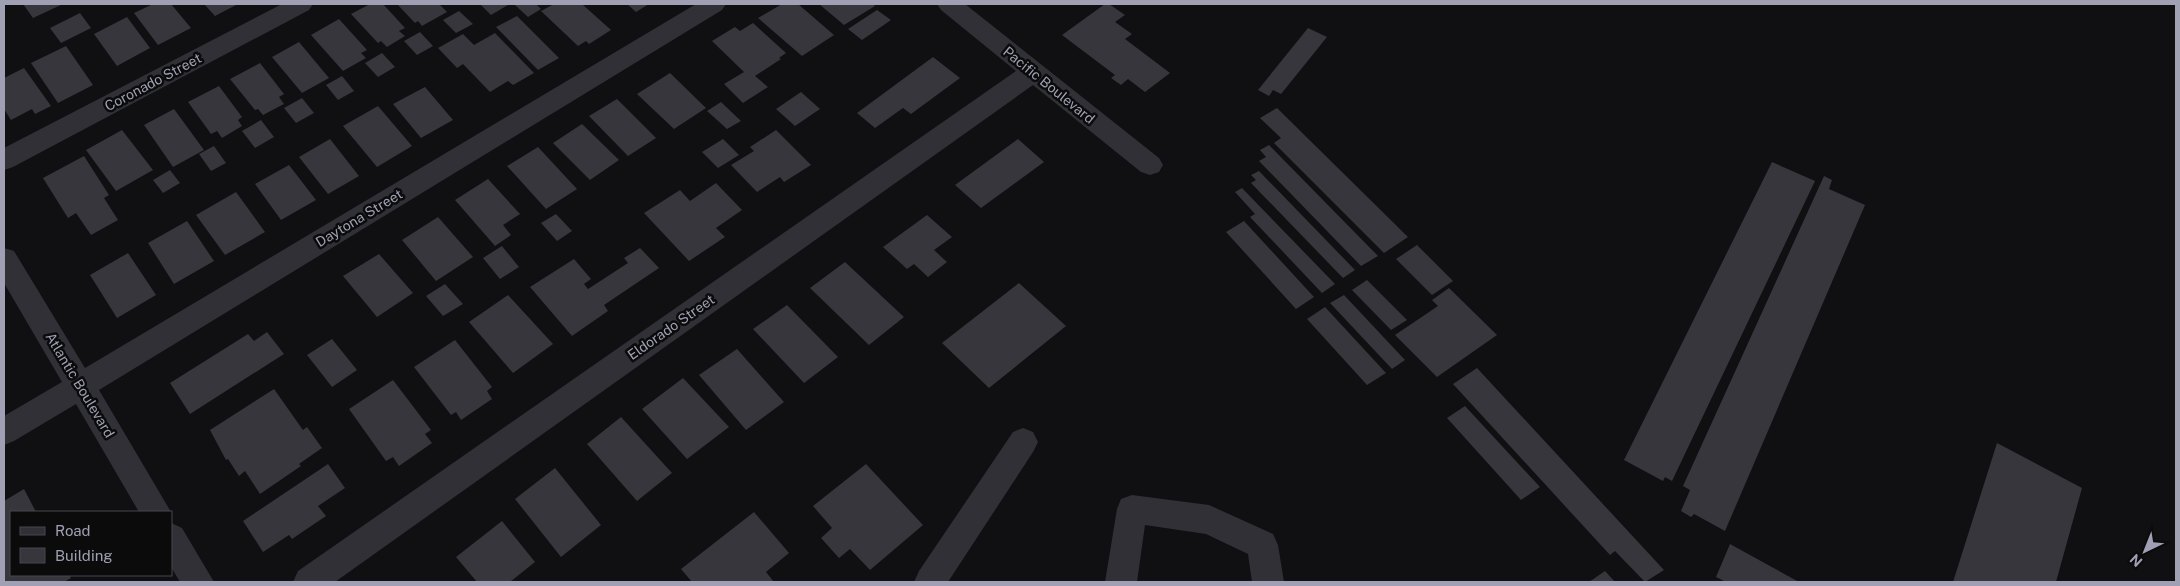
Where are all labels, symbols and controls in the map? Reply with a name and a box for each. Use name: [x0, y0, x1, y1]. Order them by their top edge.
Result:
street label: Pacific Boulevard: [1000, 43, 1098, 127]
street label: Coronado Street: [102, 50, 204, 114]
street label: Daytona Street: [313, 186, 405, 250]
street label: Eldorado Street: [625, 291, 717, 363]
street label: Atlantic Boulevard: [42, 330, 118, 440]
legend: [10, 511, 172, 576]
text: Road: [55, 522, 91, 539]
north arrow: [2120, 526, 2170, 576]
text: Building: [55, 547, 113, 564]
text: N: [2127, 551, 2146, 570]

